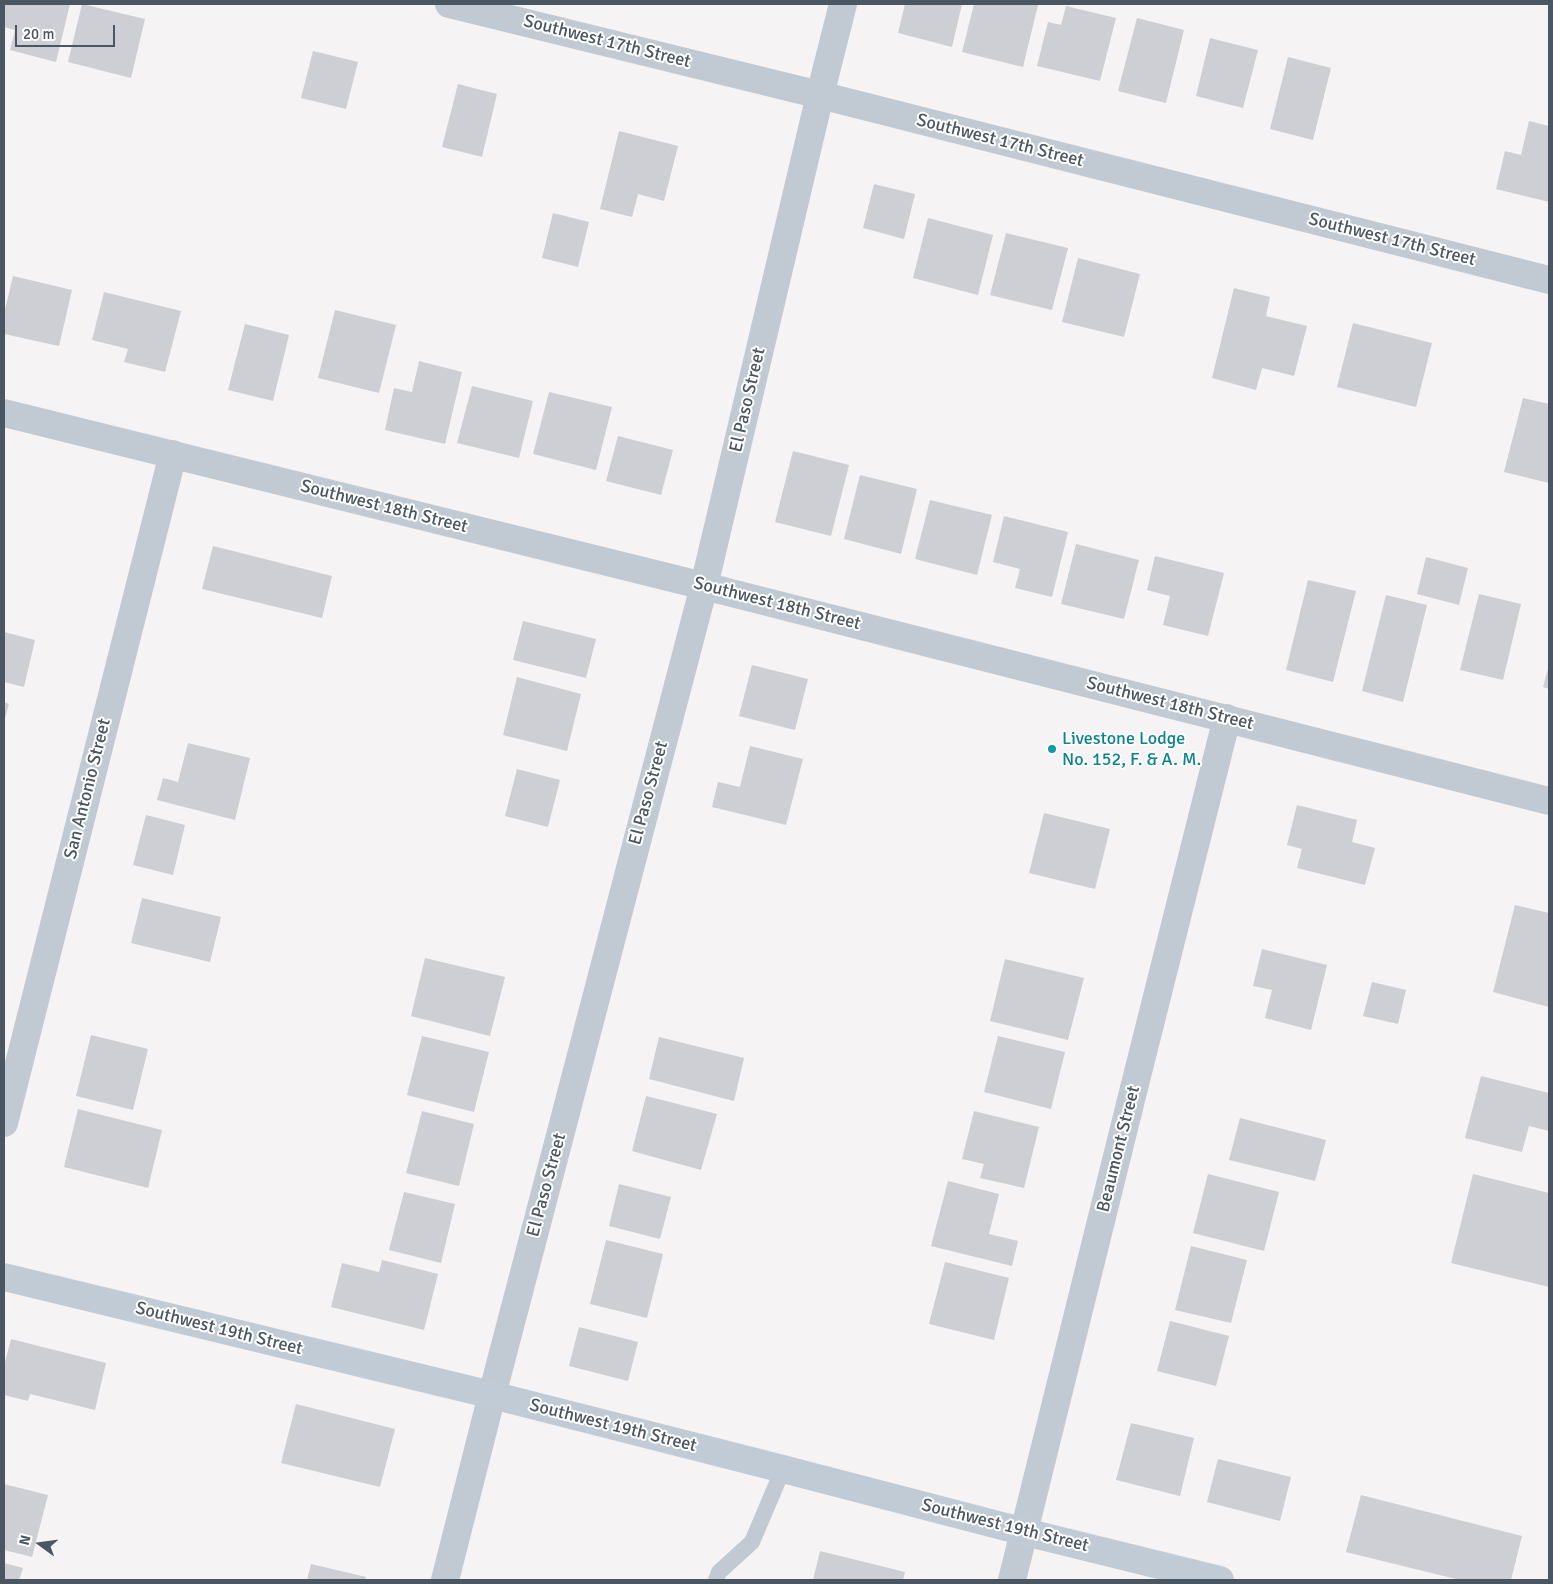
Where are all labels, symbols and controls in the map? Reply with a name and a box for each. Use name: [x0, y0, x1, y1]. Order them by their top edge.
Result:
street label: Southwest 17th Street: [521, 11, 693, 73]
scale bar: [18, 15, 118, 47]
text: 20 m: [23, 25, 54, 43]
street label: Southwest 17th Street: [914, 110, 1086, 172]
street label: Southwest 17th Street: [1306, 209, 1478, 271]
street label: El Paso Street: [726, 346, 770, 454]
street label: Southwest 18th Street: [298, 476, 470, 538]
street label: Southwest 18th Street: [691, 573, 863, 635]
street label: Southwest 18th Street: [1084, 673, 1256, 735]
street label: San Antonio Street: [60, 716, 116, 862]
place label: Livestone Lodge No. 152, F. & A. M.: [1062, 728, 1201, 771]
street label: El Paso Street: [625, 739, 673, 847]
marker: Livestone Lodge No. 152, F. & A. M.: [1046, 743, 1058, 755]
street label: Beaumont Street: [1093, 1084, 1145, 1214]
street label: El Paso Street: [523, 1131, 571, 1239]
street label: Southwest 19th Street: [133, 1298, 305, 1360]
street label: Southwest 19th Street: [527, 1395, 699, 1457]
street label: Southwest 19th Street: [919, 1495, 1091, 1557]
north arrow: [15, 1519, 65, 1569]
text: N: [16, 1533, 34, 1547]

